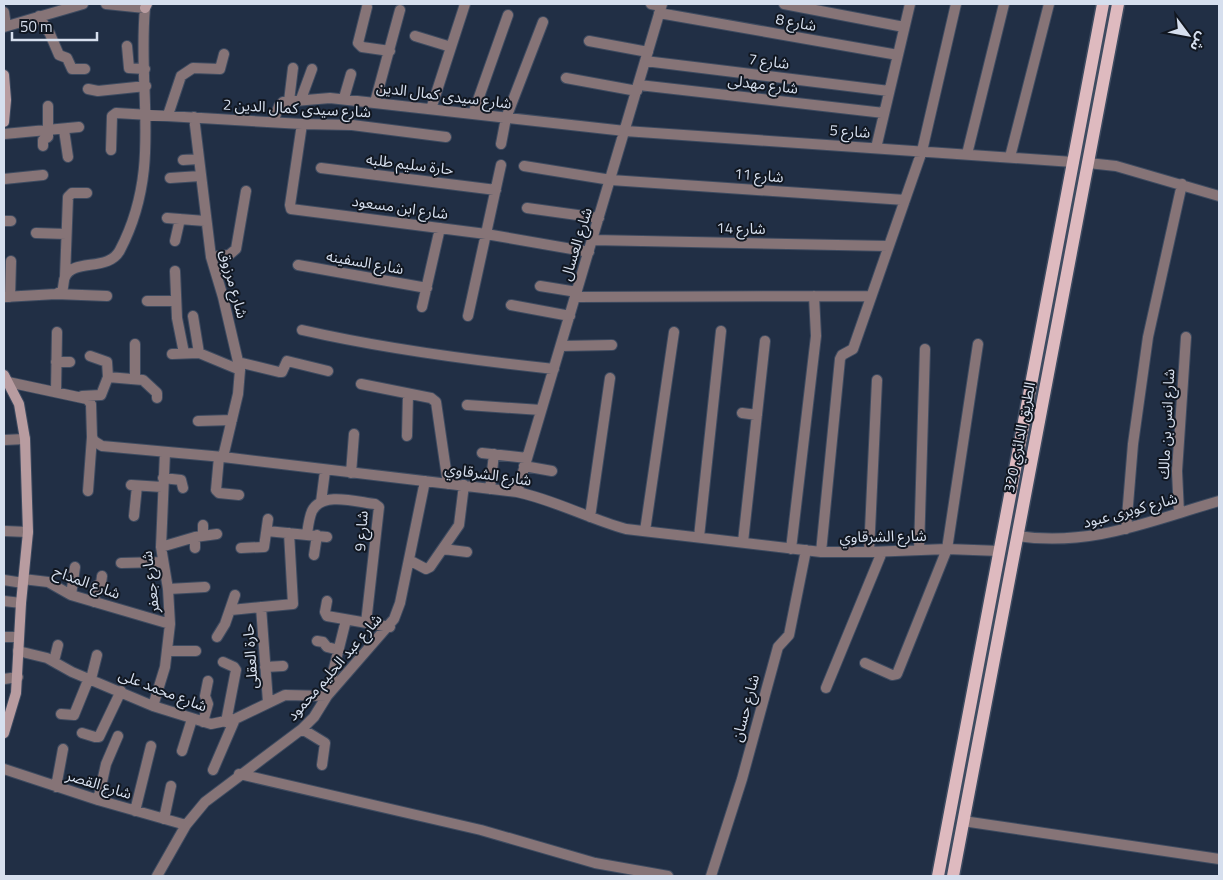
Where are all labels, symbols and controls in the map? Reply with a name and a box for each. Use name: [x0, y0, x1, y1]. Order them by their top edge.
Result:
street label: شارع 8: [774, 7, 818, 38]
scale bar: [12, 10, 98, 42]
north arrow: [1163, 10, 1213, 60]
text: 50 m: [20, 15, 53, 38]
text: ش: [1185, 28, 1213, 56]
street label: شارع 7: [747, 47, 791, 76]
street label: شارع مهدلى: [726, 68, 800, 101]
street label: شارع سيدى كمال الدين: [375, 75, 513, 116]
street label: شارع سيدى كمال الدين 2: [222, 93, 372, 124]
street label: شارع 5: [829, 118, 871, 145]
street label: حارة سليم طلبه: [365, 147, 455, 181]
street label: شارع 11: [734, 162, 785, 189]
street label: شارع ابن مسعود: [350, 189, 450, 226]
street label: شارع العسال: [554, 204, 599, 284]
street label: شارع 14: [716, 216, 766, 241]
street label: شارع السفينه: [324, 244, 406, 281]
street label: شارع مرزوق: [213, 247, 254, 321]
street label: شارع انس بن مالك: [1152, 368, 1181, 480]
street label: الطريق الدائري 320: [997, 380, 1041, 494]
street label: شارع الشرقاوي: [443, 457, 533, 492]
street label: شارع كوبرى عبود: [1080, 486, 1181, 535]
street label: شارع 9: [348, 510, 375, 552]
street label: شارع الشرقاوي: [839, 524, 927, 549]
street label: شارع جعفر: [135, 549, 166, 615]
street label: شارع المداح: [50, 559, 124, 606]
street label: شارع عبد الحليم محمود: [281, 608, 388, 726]
street label: حارة العقلى: [236, 622, 264, 690]
street label: شارع محمد على: [115, 663, 211, 718]
street label: شارع حسان: [725, 672, 766, 744]
street label: شارع القصر: [62, 763, 135, 806]

